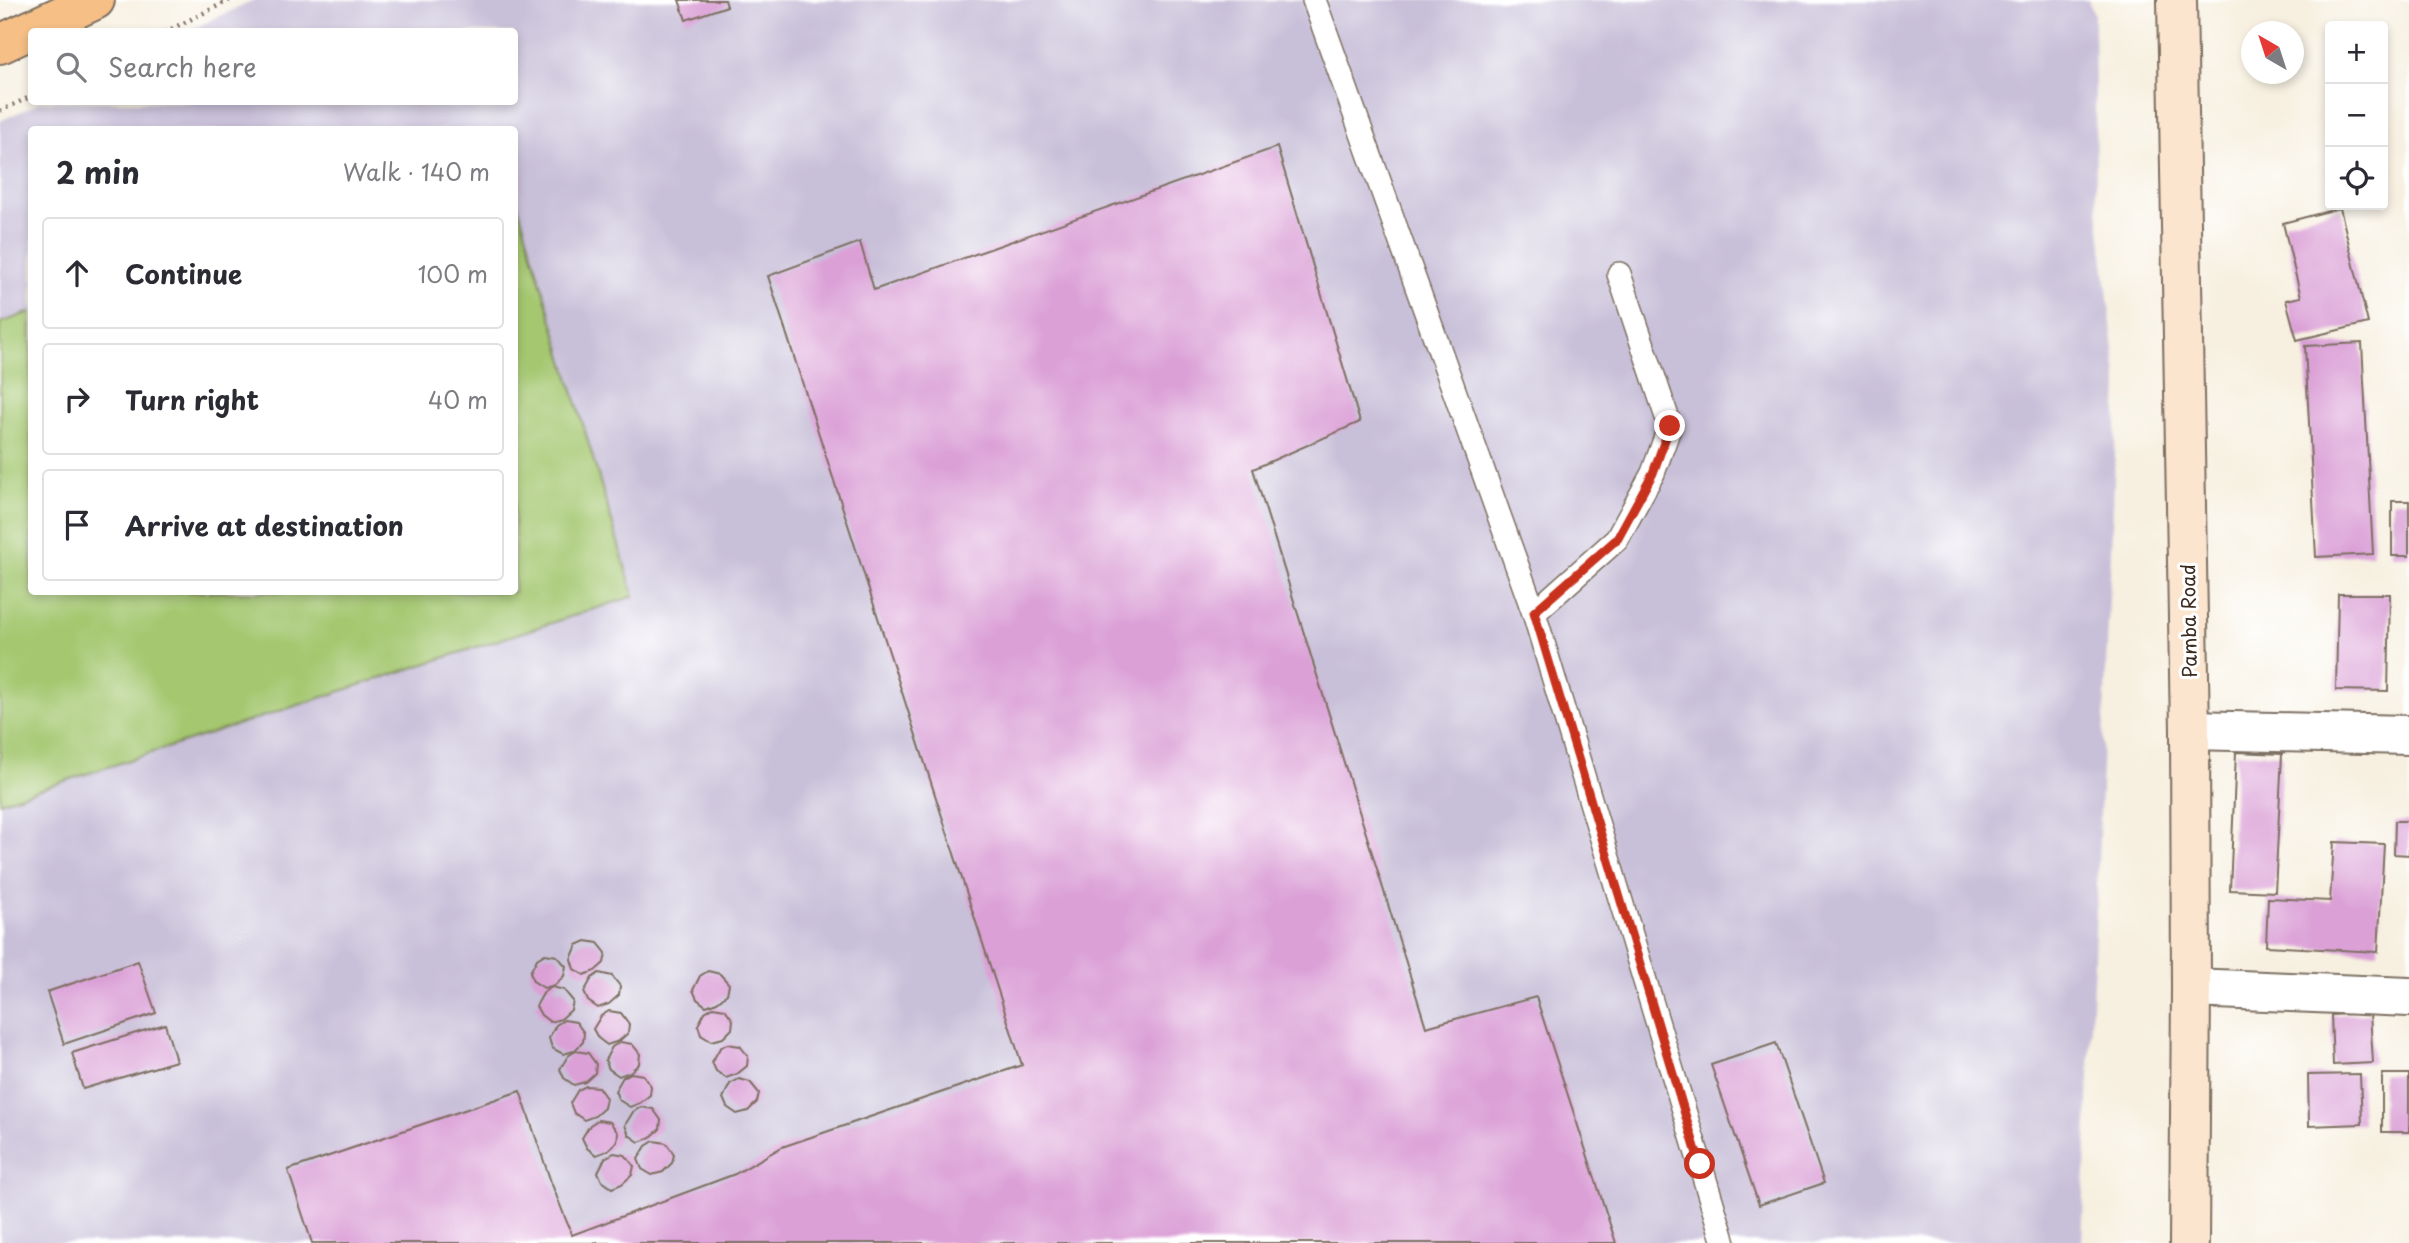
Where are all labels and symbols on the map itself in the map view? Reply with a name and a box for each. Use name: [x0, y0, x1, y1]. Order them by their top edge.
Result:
north arrow: [2241, 21, 2304, 84]
route end: [1654, 410, 1685, 441]
street label: Pamba Road: [2173, 564, 2203, 678]
route start: [1684, 1148, 1715, 1179]

